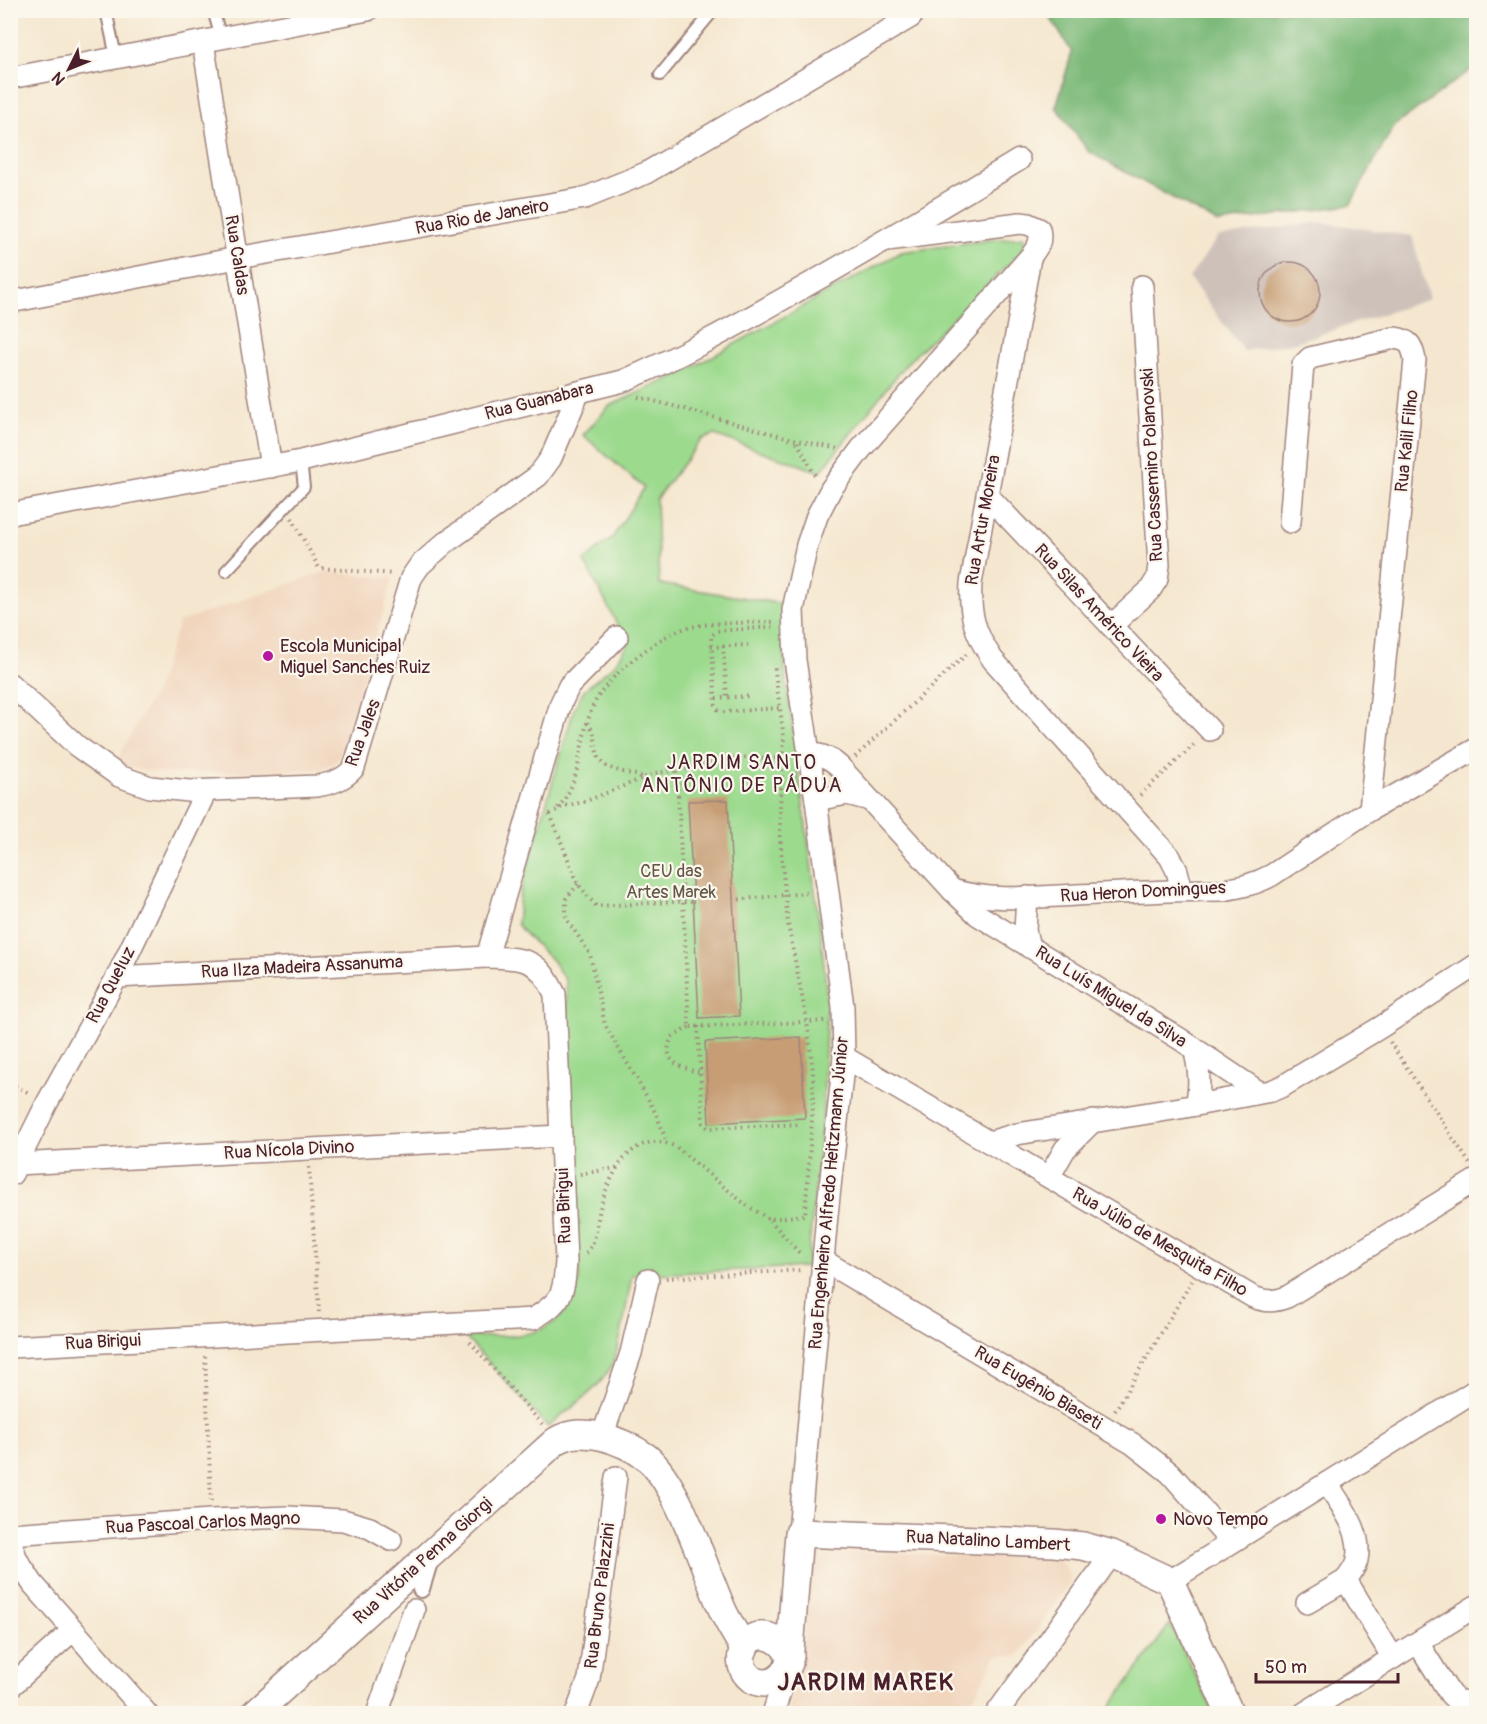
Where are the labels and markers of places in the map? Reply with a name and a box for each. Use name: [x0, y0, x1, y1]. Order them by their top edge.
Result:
place label: Escola Municipal Miguel Sanches Ruiz: [280, 635, 430, 679]
marker: Escola Municipal Miguel Sanches Ruiz: [261, 649, 275, 663]
place label: Novo Tempo: [1173, 1508, 1269, 1531]
marker: Novo Tempo: [1154, 1512, 1168, 1526]

